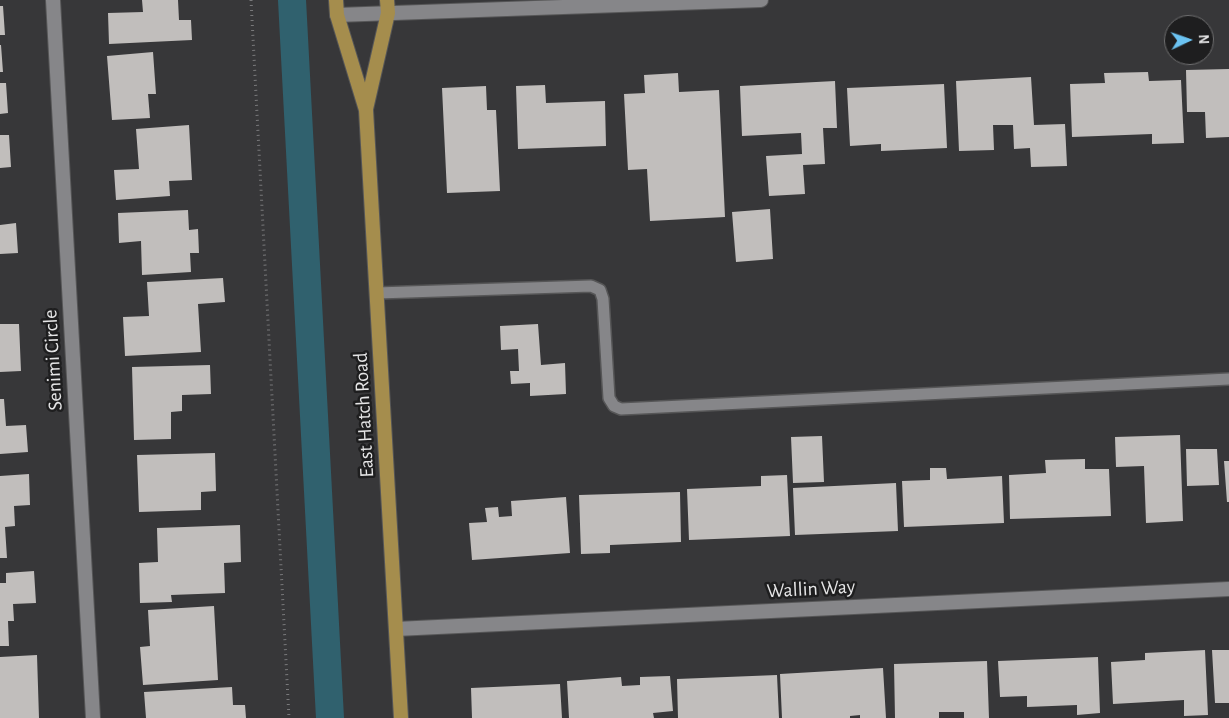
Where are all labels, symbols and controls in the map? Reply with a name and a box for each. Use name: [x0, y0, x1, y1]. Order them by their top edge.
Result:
north arrow: [1164, 15, 1214, 65]
text: N: [1196, 34, 1210, 44]
street label: Senimi Circle: [38, 309, 68, 411]
street label: East Hatch Road: [349, 352, 379, 478]
street label: Wallin Way: [766, 575, 856, 603]

